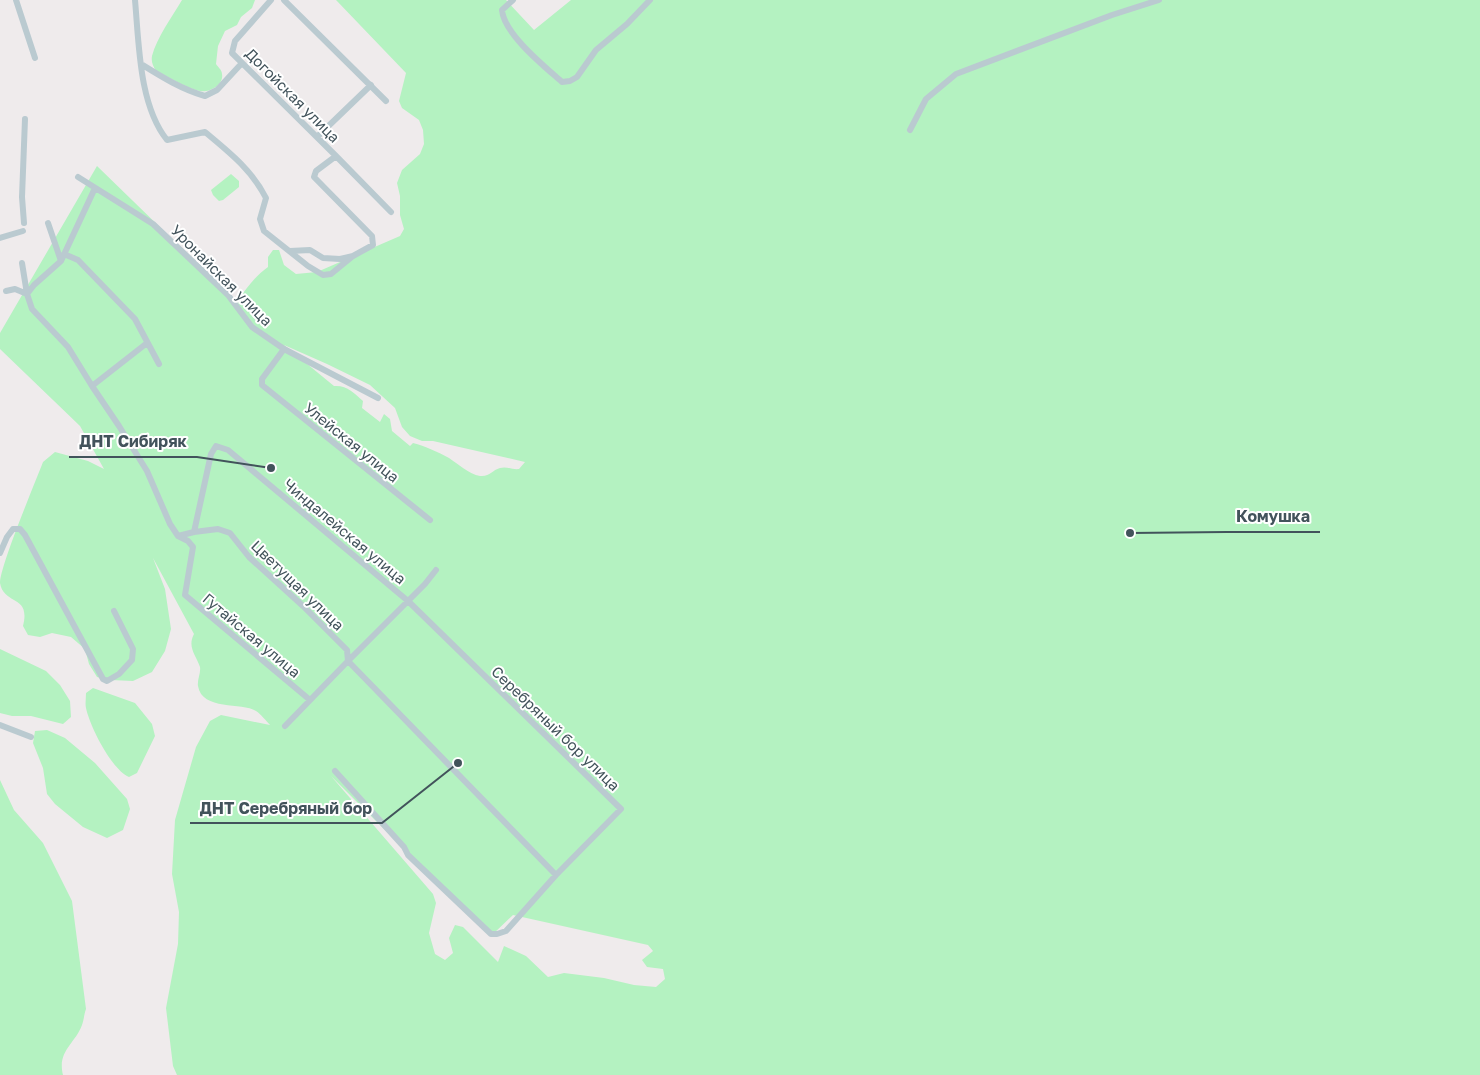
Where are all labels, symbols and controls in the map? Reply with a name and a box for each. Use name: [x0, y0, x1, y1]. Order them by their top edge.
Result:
street label: Догойская улица: [242, 44, 344, 146]
street label: Уронайская улица: [168, 221, 276, 329]
street label: Улейская улица: [301, 398, 403, 486]
callout: ДНТ Сибиряк: [69, 426, 197, 457]
text: ДНТ Сибиряк: [79, 431, 188, 451]
street label: Чиндалейская улица: [280, 475, 410, 587]
callout: Комушка: [1226, 501, 1320, 532]
text: Комушка: [1236, 506, 1310, 526]
street label: Цветущая улица: [248, 536, 348, 634]
street label: Гутайская улица: [200, 589, 304, 681]
street label: Серебряный бор улица: [488, 662, 624, 794]
callout: ДНТ Серебряный бор: [190, 792, 382, 823]
text: ДНТ Серебряный бор: [200, 798, 372, 818]

